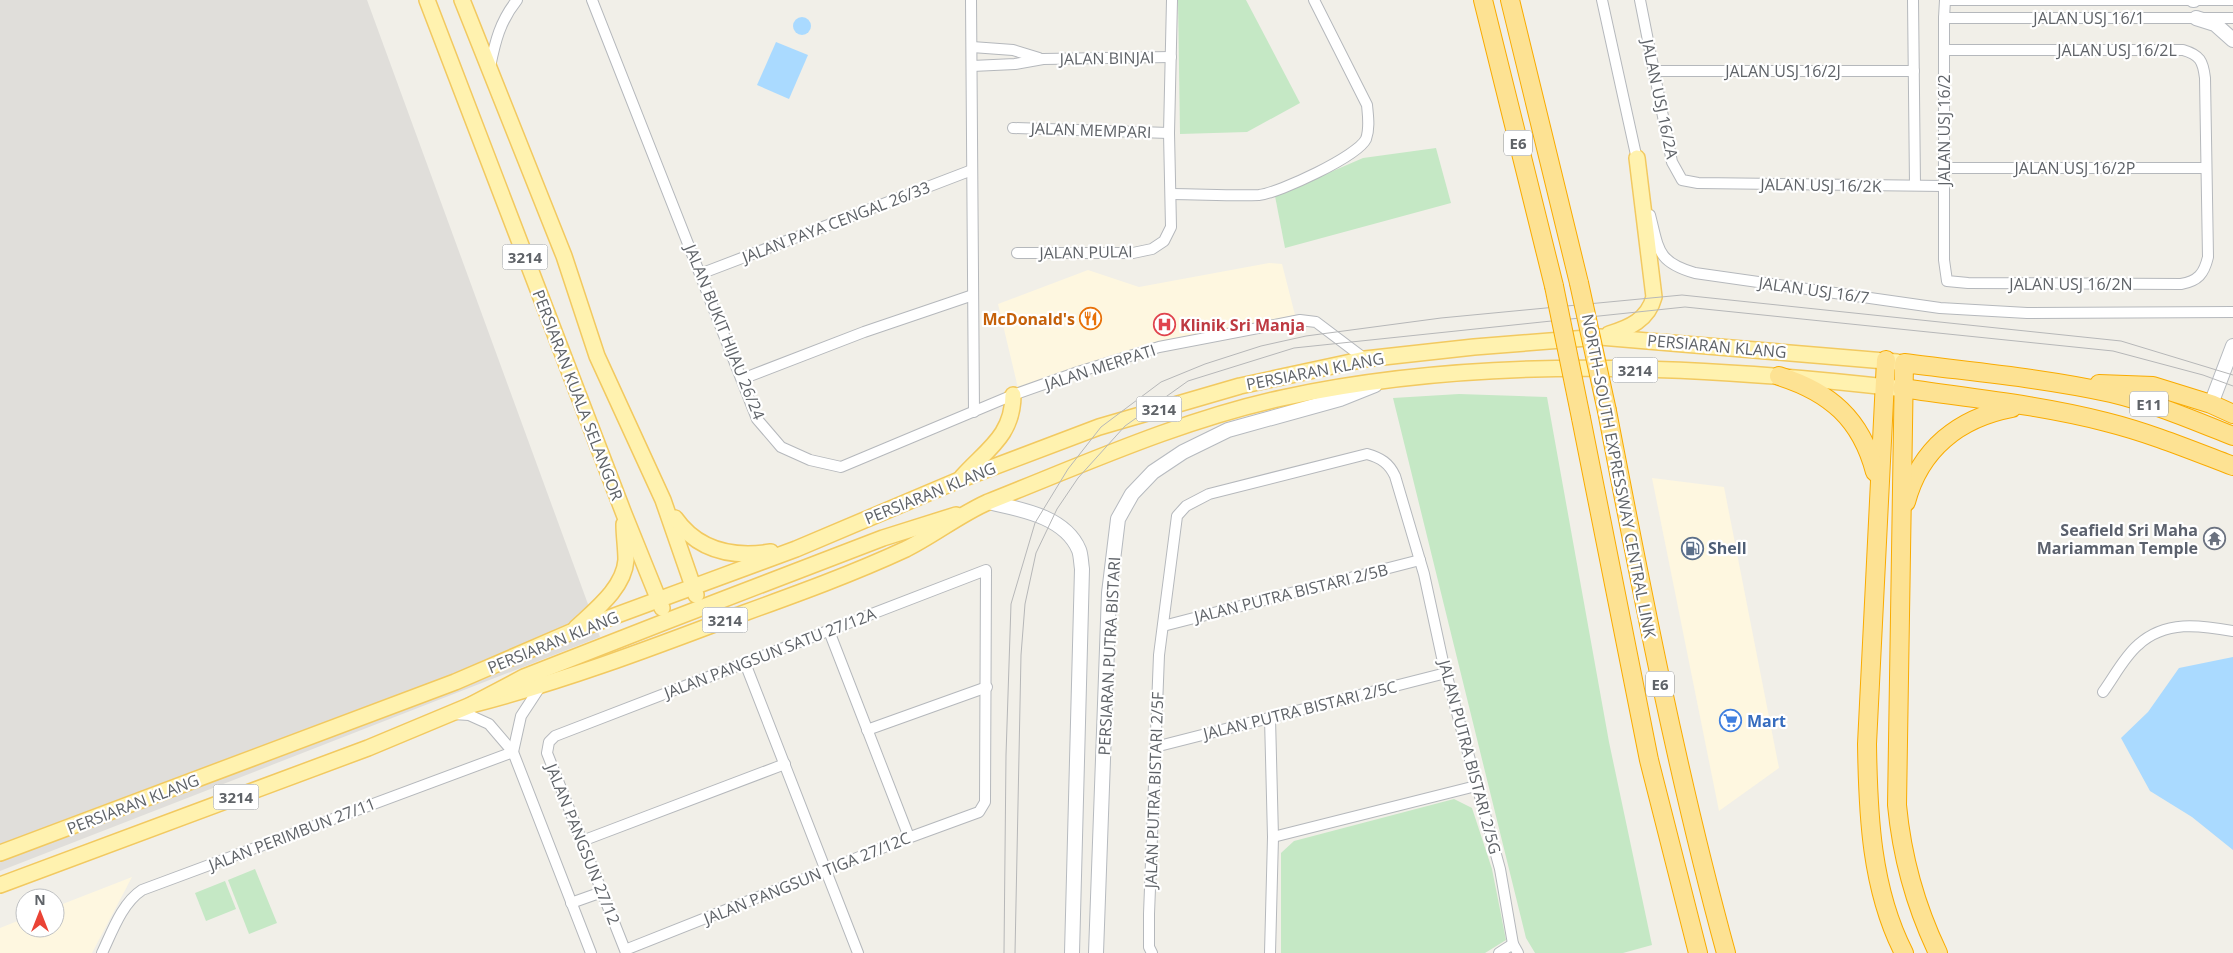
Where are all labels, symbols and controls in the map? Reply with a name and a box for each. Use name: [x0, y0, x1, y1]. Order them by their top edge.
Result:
street label: JALAN USJ 16/1: [2031, 7, 2145, 29]
street label: JALAN USJ 16/2A: [1636, 35, 1684, 162]
street label: JALAN USJ 16/2L: [2055, 39, 2177, 61]
street label: JALAN BINJAI: [1057, 46, 1155, 70]
street label: JALAN USJ 16/2J: [1723, 60, 1841, 82]
street label: JALAN USJ 16/2: [1933, 74, 1955, 188]
street label: JALAN MEMPARI: [1028, 117, 1152, 143]
road number: E6: [1504, 130, 1532, 156]
street label: JALAN USJ 16/2P: [2013, 157, 2135, 179]
street label: JALAN USJ 16/2K: [1758, 173, 1882, 197]
street label: JALAN PAYA CENGAL 26/33: [737, 176, 933, 269]
street label: JALAN BUKIT HIJAU 26/24: [679, 239, 770, 423]
street label: JALAN PULAI: [1037, 240, 1133, 264]
road number: 3214: [502, 244, 548, 270]
street label: JALAN USJ 16/7: [1755, 271, 1871, 309]
street label: JALAN USJ 16/2N: [2007, 273, 2133, 295]
street label: PERSIARAN KUALA SELANGOR: [528, 286, 629, 504]
restaurant icon: McDonald's: [1079, 307, 1103, 331]
place label: McDonald's: [983, 308, 1075, 330]
street label: NORTH–SOUTH EXPRESSWAY CENTRAL LINK: [1577, 312, 1661, 640]
hospital icon: Klinik Sri Manja: [1152, 313, 1176, 337]
place label: Klinik Sri Manja: [1180, 314, 1305, 336]
street label: PERSIARAN KLANG: [1646, 329, 1788, 363]
street label: JALAN MERPATI: [1040, 339, 1158, 396]
street label: PERSIARAN KLANG: [1244, 347, 1386, 395]
road number: 3214: [1612, 358, 1658, 382]
road number: E11: [2130, 392, 2168, 416]
road number: 3214: [1136, 396, 1182, 422]
street label: PERSIARAN KLANG: [861, 457, 999, 529]
place label: Seafield Sri Maha Mariamman Temple: [2037, 519, 2198, 559]
temple icon: Seafield Sri Maha Mariamman Temple: [2202, 527, 2226, 551]
fuel station icon: Shell: [1680, 536, 1704, 560]
place label: Shell: [1708, 537, 1747, 559]
street label: PERSIARAN PUTRA BISTARI: [1093, 556, 1125, 756]
street label: JALAN PUTRA BISTARI 2/5B: [1190, 558, 1390, 628]
street label: JALAN PANGSUN SATU 27/12A: [659, 602, 880, 704]
street label: PERSIARAN KLANG: [484, 606, 622, 678]
road number: 3214: [702, 608, 748, 632]
street label: JALAN PUTRA BISTARI 2/5G: [1433, 656, 1507, 857]
road number: E6: [1646, 672, 1674, 696]
street label: JALAN PUTRA BISTARI 2/5C: [1199, 675, 1399, 745]
street label: JALAN PUTRA BISTARI 2/5F: [1140, 691, 1168, 891]
supermarket icon: Mart: [1719, 709, 1743, 733]
place label: Mart: [1747, 710, 1786, 732]
street label: JALAN PANGSUN 27/12: [540, 758, 625, 928]
street label: PERSIARAN KLANG: [64, 769, 202, 839]
road number: 3214: [214, 784, 258, 810]
street label: JALAN PERIMBUN 27/11: [204, 792, 379, 877]
street label: JALAN PANGSUN TIGA 27/12C: [699, 826, 914, 930]
north arrow: [15, 888, 65, 938]
text: N: [34, 890, 46, 909]

